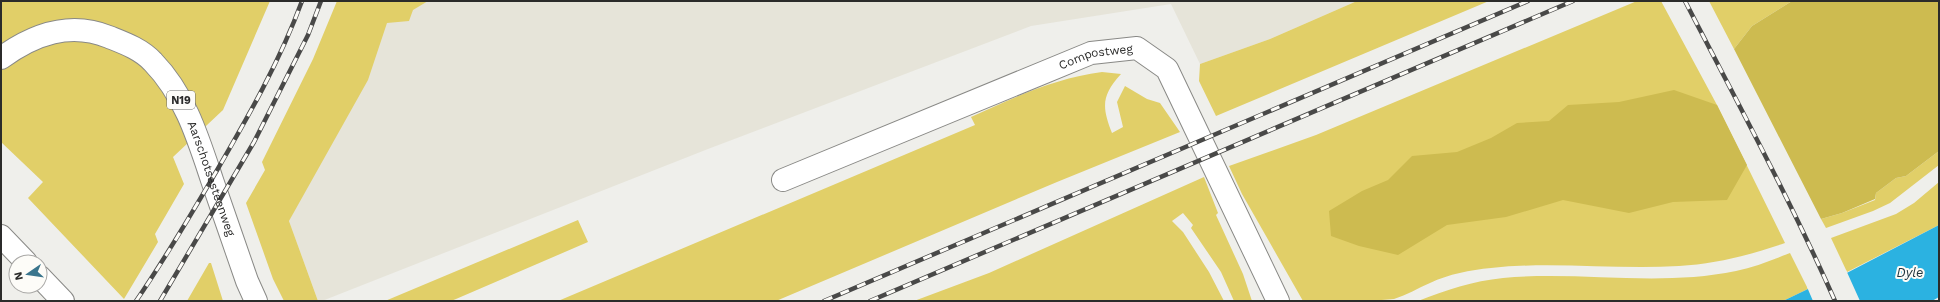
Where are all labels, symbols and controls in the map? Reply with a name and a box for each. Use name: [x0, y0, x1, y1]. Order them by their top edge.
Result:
street label: Compostweg: [1057, 41, 1134, 73]
road number: N19: [167, 91, 195, 109]
street label: Aarschotsesteenweg: [185, 119, 238, 239]
north arrow: [8, 254, 48, 294]
water label: Dyle: [1897, 265, 1923, 280]
text: N: [11, 271, 26, 282]

